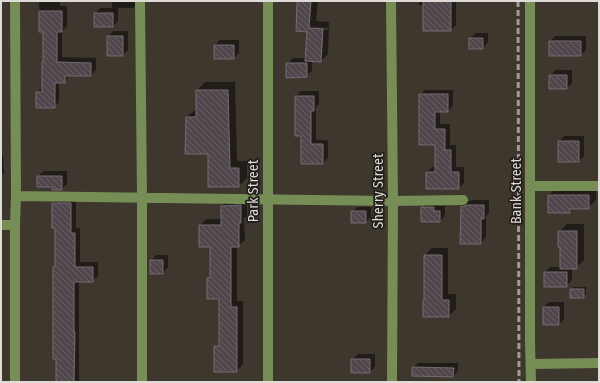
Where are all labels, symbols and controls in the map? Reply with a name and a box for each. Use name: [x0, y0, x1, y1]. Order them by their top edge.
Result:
street label: Sherry Street: [370, 153, 387, 228]
street label: Bank Street: [508, 158, 525, 224]
street label: Park Street: [245, 159, 262, 222]

